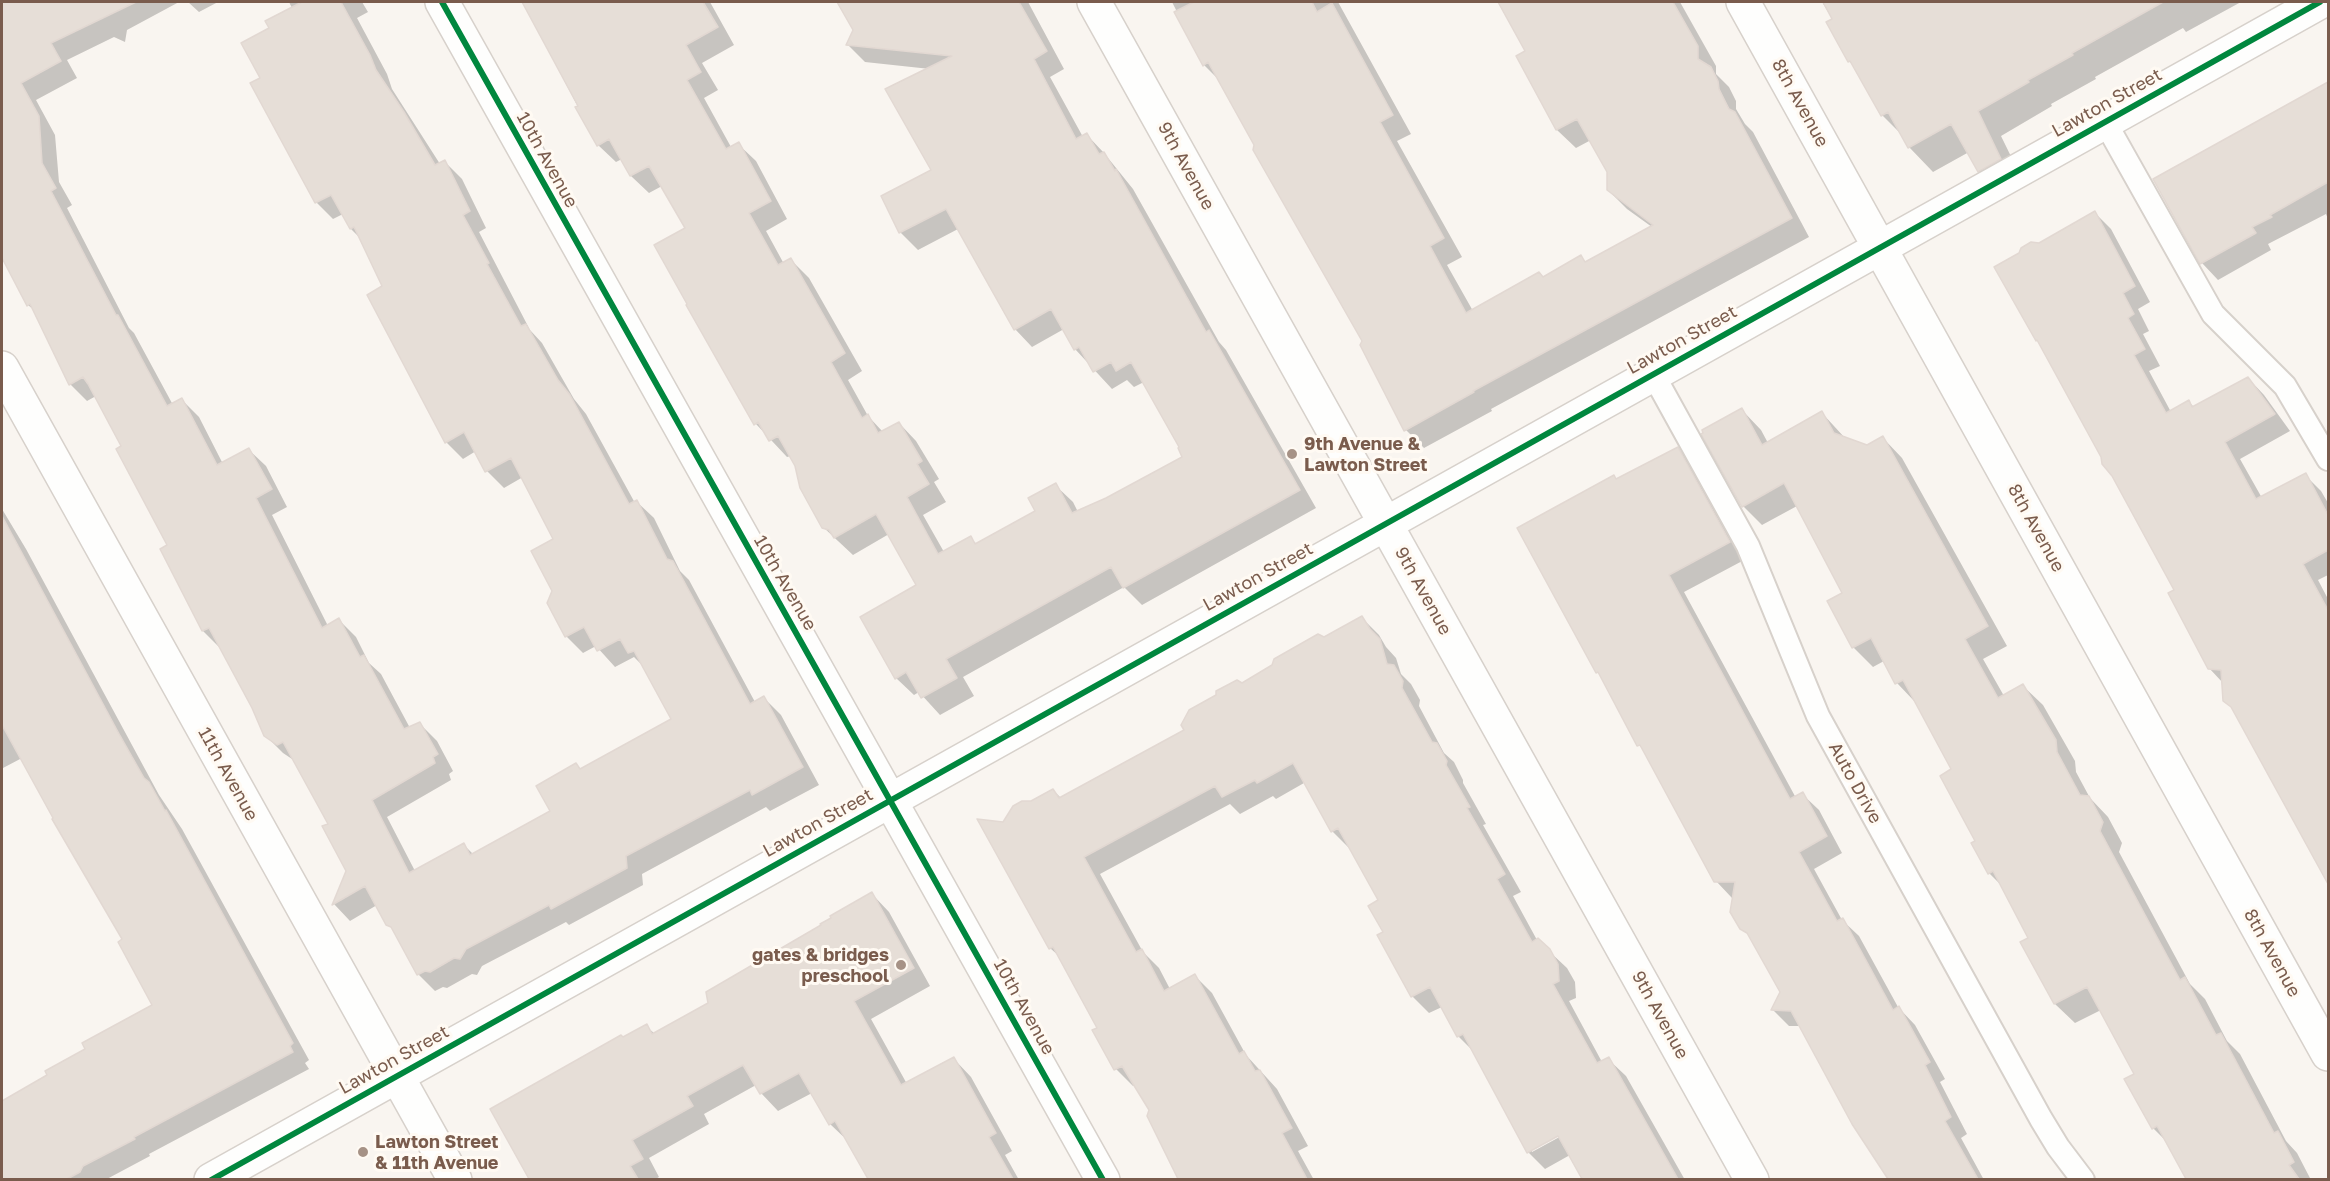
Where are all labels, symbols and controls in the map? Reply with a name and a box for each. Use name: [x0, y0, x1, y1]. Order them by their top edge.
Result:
street label: 8th Avenue: [1767, 55, 1833, 151]
street label: Lawton Street: [2048, 64, 2166, 142]
street label: 10th Avenue: [512, 108, 582, 212]
street label: 9th Avenue: [1153, 118, 1219, 214]
street label: Lawton Street: [1623, 301, 1741, 379]
place label: 9th Avenue & Lawton Street: [1304, 433, 1427, 476]
marker: 9th Avenue & Lawton Street: [1285, 447, 1299, 461]
street label: 8th Avenue: [2003, 480, 2069, 576]
street label: 10th Avenue: [749, 532, 821, 634]
street label: Lawton Street: [1199, 538, 1317, 616]
street label: 9th Avenue: [1390, 543, 1456, 639]
street label: 11th Avenue: [193, 723, 263, 825]
street label: Auto Drive: [1824, 739, 1886, 827]
street label: Lawton Street: [759, 784, 877, 862]
street label: 8th Avenue: [2239, 905, 2305, 1001]
place label: gates & bridges preschool: [752, 944, 889, 986]
street label: 10th Avenue: [989, 955, 1059, 1059]
marker: gates & bridges preschool: [894, 958, 908, 972]
street label: 9th Avenue: [1627, 967, 1693, 1063]
street label: Lawton Street: [335, 1021, 453, 1099]
place label: Lawton Street & 11th Avenue: [375, 1131, 498, 1174]
marker: Lawton Street & 11th Avenue: [356, 1145, 370, 1159]

